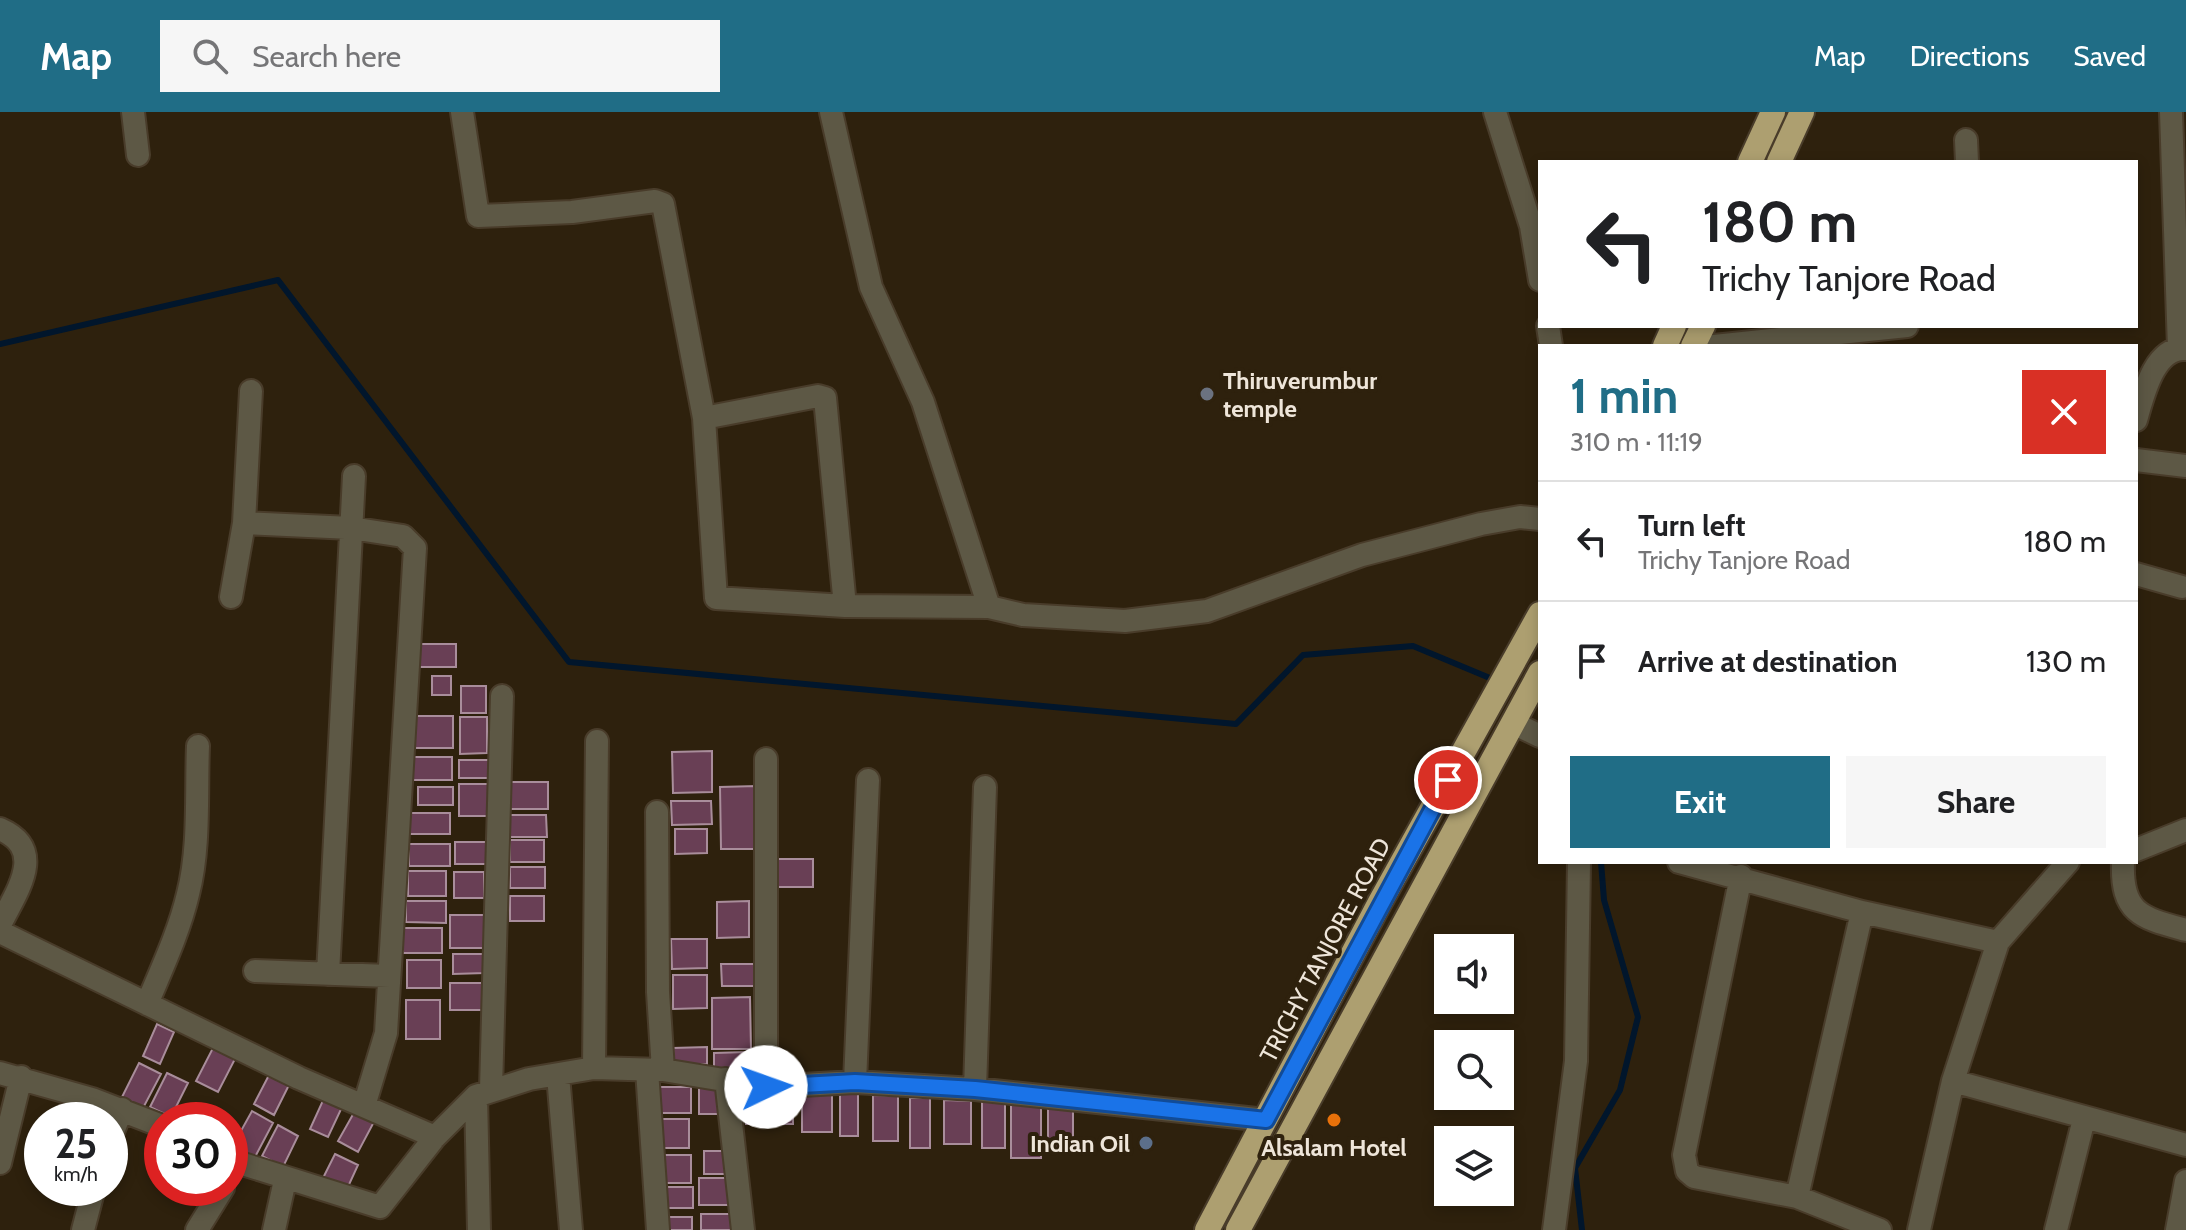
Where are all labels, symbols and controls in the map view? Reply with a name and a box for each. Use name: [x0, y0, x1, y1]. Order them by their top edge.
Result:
search box: [160, 20, 720, 92]
text: Map: [40, 33, 112, 80]
icon: search: [188, 34, 232, 78]
text: Search here: [252, 38, 401, 75]
text: Map: [1814, 39, 1866, 73]
text: Directions: [1910, 39, 2029, 73]
text: Saved: [2073, 39, 2146, 73]
text: 180 m: [1702, 188, 1857, 256]
icon: left: [1570, 192, 1674, 296]
text: Trichy Tanjore Road: [1702, 256, 1996, 300]
place label: Thiruverumbur temple: [1223, 366, 1377, 423]
text: 1 min: [1570, 367, 1678, 425]
button: close: [2022, 370, 2106, 454]
marker: Thiruverumbur temple: [1198, 385, 1216, 403]
text: 310 m · 11:19: [1570, 426, 1703, 458]
text: Turn left: [1638, 507, 1746, 544]
icon: left: [1570, 519, 1614, 563]
text: 180 m: [2024, 523, 2106, 560]
text: Trichy Tanjore Road: [1638, 544, 1850, 576]
icon: arrive: [1570, 639, 1614, 683]
text: Arrive at destination: [1638, 643, 1898, 680]
text: 130 m: [2026, 643, 2106, 680]
pin: [1414, 746, 1482, 814]
button: Exit: [1570, 756, 1830, 848]
button: Share: [1846, 756, 2106, 848]
icon: arrive: [1426, 758, 1470, 802]
street label: TRICHY TANJORE ROAD: [1254, 833, 1396, 1067]
map controls: [1434, 934, 1514, 1206]
button: sound: [1434, 934, 1514, 1014]
button: search: [1434, 1030, 1514, 1110]
position arrow: [724, 1045, 808, 1129]
speed limit sign: 30: [144, 1102, 248, 1206]
marker: Alsalam Hotel: [1325, 1111, 1343, 1129]
text: 25: [55, 1119, 97, 1168]
button: layers: [1434, 1126, 1514, 1206]
place label: Indian Oil: [1030, 1129, 1130, 1158]
place label: Alsalam Hotel: [1261, 1133, 1407, 1162]
marker: Indian Oil: [1137, 1134, 1155, 1152]
text: km/h: [54, 1162, 98, 1186]

